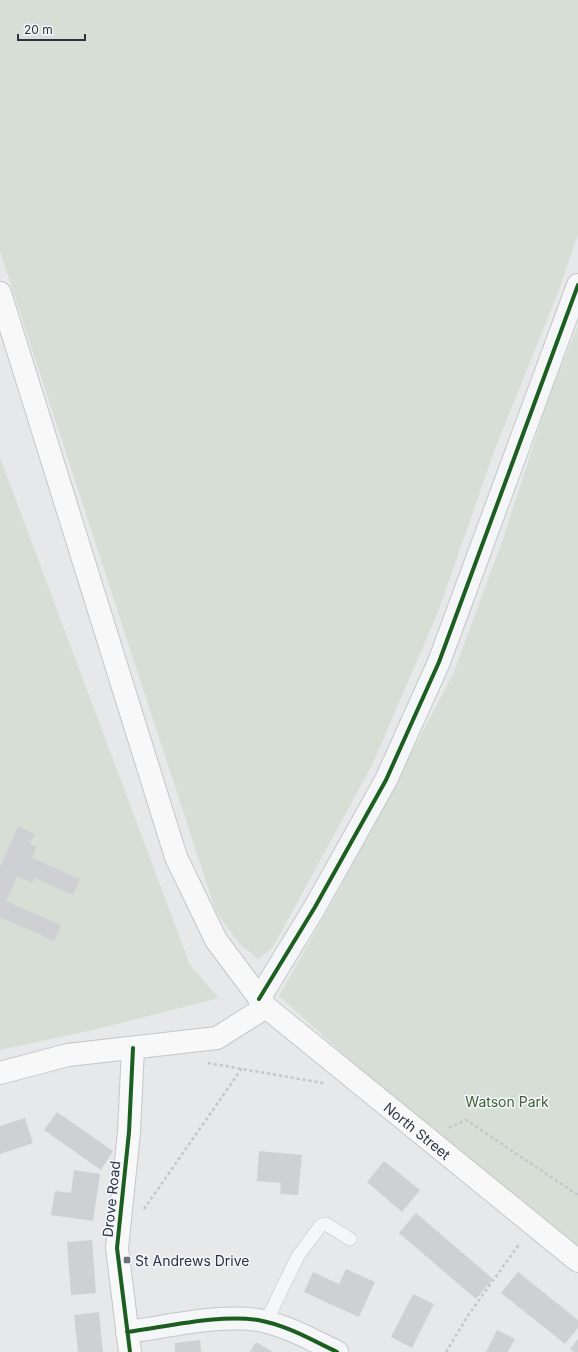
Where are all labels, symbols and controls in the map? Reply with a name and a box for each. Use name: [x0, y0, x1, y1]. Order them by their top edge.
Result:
scale bar: [18, 16, 85, 42]
text: 20 m: [24, 22, 53, 37]
park label: Watson Park: [465, 1093, 549, 1110]
street label: North Street: [381, 1098, 455, 1163]
street label: Drove Road: [99, 1160, 123, 1238]
place label: St Andrews Drive: [135, 1252, 249, 1269]
marker: St Andrews Drive: [122, 1255, 132, 1265]

